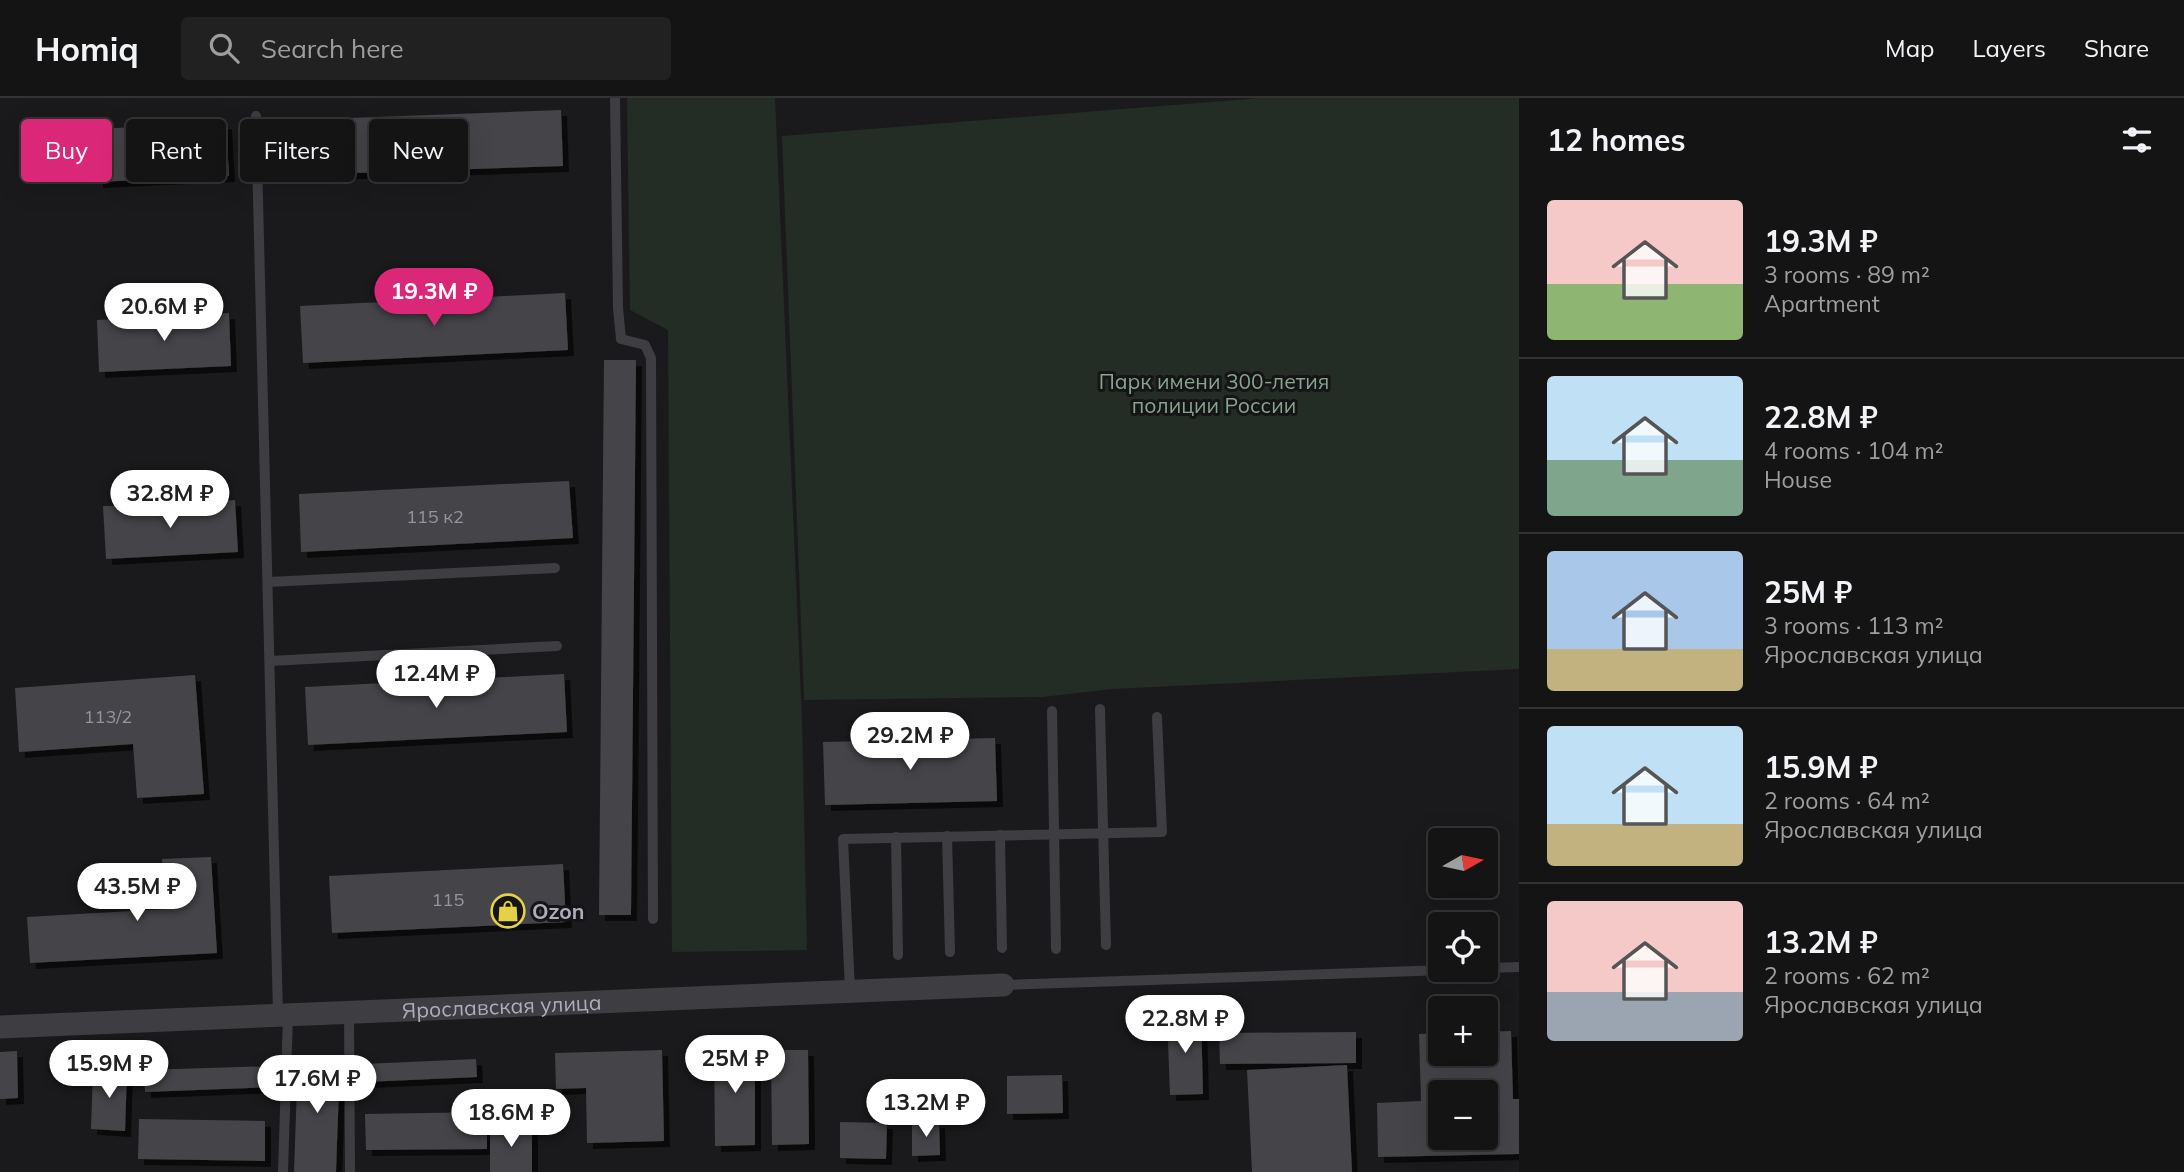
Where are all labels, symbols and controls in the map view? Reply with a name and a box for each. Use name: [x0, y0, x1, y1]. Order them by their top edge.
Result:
search box: [181, 17, 671, 80]
text: Homiq: [35, 28, 139, 69]
icon: search: [205, 29, 243, 67]
text: Search here: [261, 32, 404, 65]
text: Map: [1885, 33, 1934, 63]
text: Layers: [1972, 33, 2046, 63]
text: Share: [2084, 33, 2149, 63]
chip: Buy: [21, 119, 112, 182]
chip: Rent: [126, 119, 226, 182]
chip: Filters: [240, 119, 355, 182]
chip: New: [369, 119, 468, 182]
text: 12 homes: [1547, 121, 1686, 159]
icon: filters: [2118, 121, 2156, 159]
text: 19.3M ₽: [1764, 222, 1878, 260]
icon: home: [1603, 228, 1687, 312]
text: 3 rooms · 89 m²: [1764, 260, 1930, 289]
pin: 19.3M ₽: [369, 268, 499, 328]
text: 19.3M ₽: [390, 276, 478, 305]
pin: 20.6M ₽: [99, 284, 229, 343]
text: Apartment: [1764, 289, 1880, 318]
text: 20.6M ₽: [120, 291, 208, 320]
park label: Парк имени 300-летия полиции России: [1099, 368, 1329, 418]
text: 22.8M ₽: [1764, 398, 1878, 436]
icon: home: [1603, 404, 1687, 488]
text: 4 rooms · 104 m²: [1764, 436, 1944, 465]
text: House: [1764, 465, 1832, 494]
pin: 32.8M ₽: [105, 470, 235, 530]
text: 32.8M ₽: [126, 478, 214, 507]
house number: 115 к2: [406, 505, 464, 528]
text: 25M ₽: [1764, 573, 1852, 611]
icon: home: [1603, 579, 1687, 663]
text: 3 rooms · 113 m²: [1764, 611, 1944, 640]
text: Ярославская улица: [1764, 640, 1983, 669]
pin: 12.4M ₽: [371, 650, 501, 710]
text: 12.4M ₽: [392, 658, 480, 687]
house number: 113/2: [84, 705, 132, 728]
pin: 29.2M ₽: [845, 712, 975, 772]
text: 29.2M ₽: [866, 720, 954, 749]
text: 15.9M ₽: [1764, 748, 1878, 786]
icon: home: [1603, 754, 1687, 838]
text: 2 rooms · 64 m²: [1764, 786, 1930, 815]
text: Ярославская улица: [1764, 815, 1983, 844]
north arrow: [1428, 828, 1498, 898]
map controls: [1428, 828, 1498, 1150]
pin: 43.5M ₽: [72, 864, 202, 923]
text: 43.5M ₽: [93, 871, 181, 900]
house number: 115: [432, 888, 464, 911]
shop icon: Ozon: [489, 892, 527, 930]
place label: Ozon: [532, 898, 584, 924]
button: locate: [1428, 912, 1498, 982]
text: 13.2M ₽: [1764, 923, 1878, 961]
icon: home: [1603, 929, 1687, 1013]
text: 2 rooms · 62 m²: [1764, 961, 1930, 990]
street label: Ярославская улица: [401, 989, 602, 1023]
text: Ярославская улица: [1764, 990, 1983, 1019]
pin: 22.8M ₽: [1120, 996, 1250, 1055]
button: +: [1428, 996, 1498, 1066]
text: 22.8M ₽: [1141, 1003, 1229, 1032]
pin: 25M ₽: [686, 1035, 784, 1095]
pin: 15.9M ₽: [44, 1040, 174, 1100]
text: 25M ₽: [701, 1043, 769, 1072]
text: 15.9M ₽: [65, 1048, 153, 1077]
pin: 17.6M ₽: [252, 1056, 382, 1115]
text: 17.6M ₽: [273, 1063, 361, 1092]
pin: 13.2M ₽: [861, 1080, 991, 1139]
button: −: [1428, 1080, 1498, 1150]
text: 13.2M ₽: [882, 1087, 970, 1116]
pin: 18.6M ₽: [446, 1090, 576, 1149]
text: 18.6M ₽: [467, 1097, 555, 1126]

